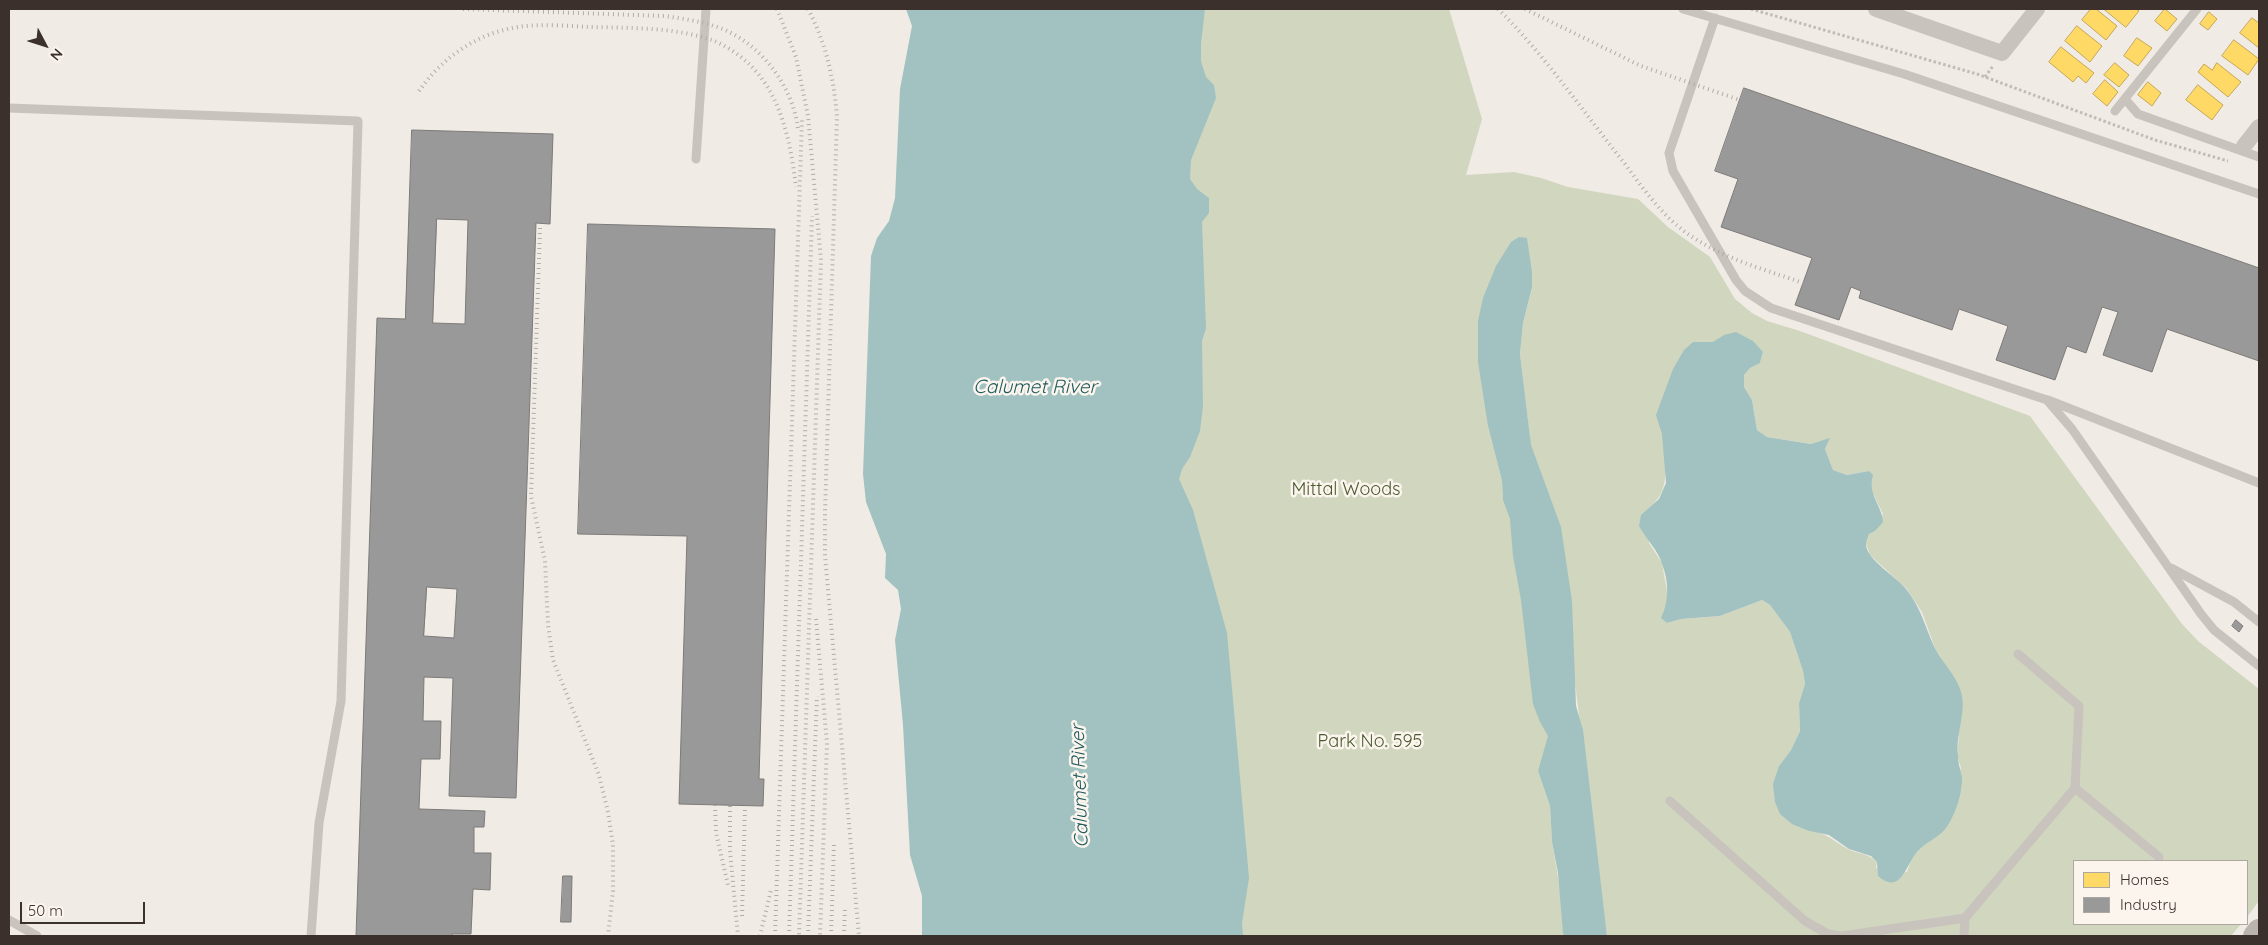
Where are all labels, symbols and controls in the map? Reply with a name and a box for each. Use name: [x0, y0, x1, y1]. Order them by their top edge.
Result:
north arrow: [20, 20, 70, 70]
text: N: [46, 45, 67, 64]
water label: Calumet River: [973, 376, 1097, 398]
park label: Mittal Woods: [1291, 479, 1401, 501]
water label: Calumet River: [1066, 724, 1094, 848]
park label: Park No. 595: [1318, 731, 1422, 753]
legend: [2073, 860, 2248, 925]
text: Homes: [2120, 870, 2169, 889]
scale bar: [22, 892, 148, 924]
text: Industry: [2120, 895, 2177, 914]
text: 50 m: [28, 901, 63, 920]

